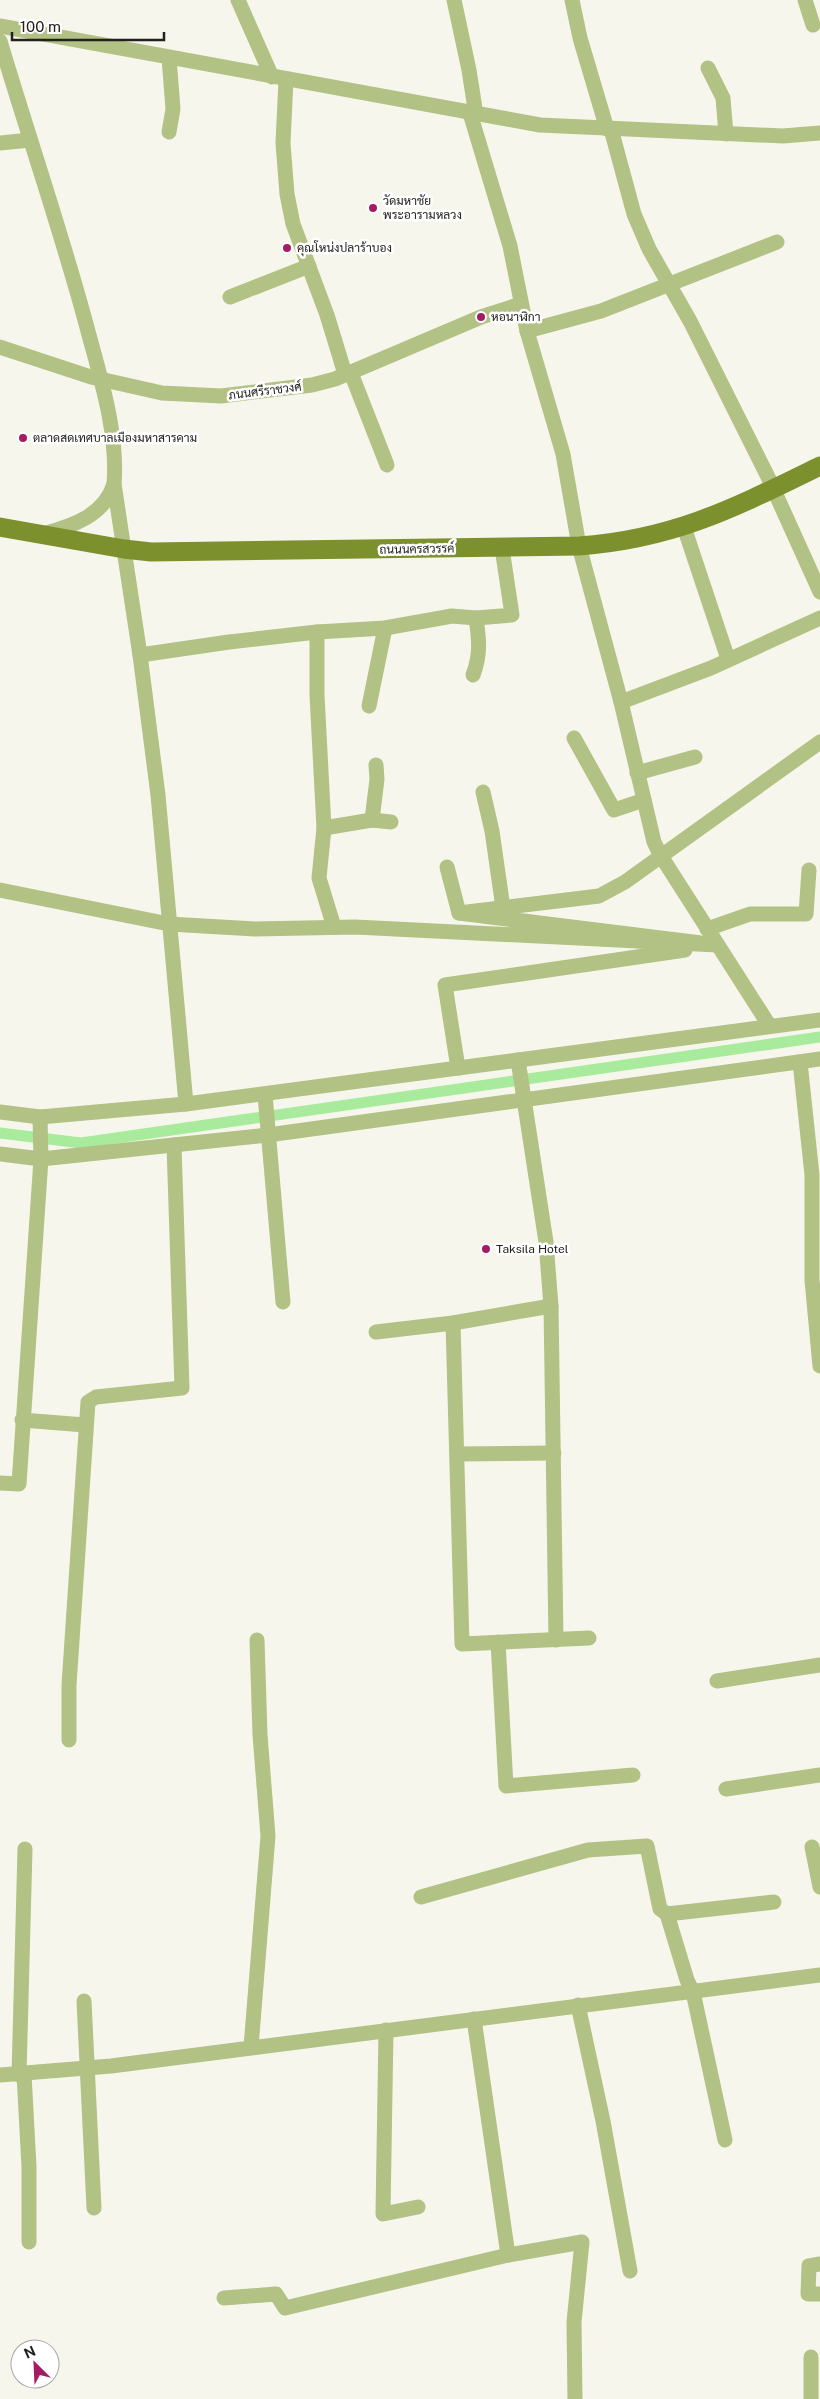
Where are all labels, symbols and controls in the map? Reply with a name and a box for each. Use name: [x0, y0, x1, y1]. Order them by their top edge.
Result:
scale bar: [12, 10, 165, 42]
text: 100 m: [20, 18, 61, 35]
place label: วัดมหาชัย พระอารามหลวง: [383, 194, 462, 222]
marker: วัดมหาชัย พระอารามหลวง: [367, 202, 379, 214]
place label: คุณโหน่งปลาร้าบอง: [297, 240, 392, 257]
marker: คุณโหน่งปลาร้าบอง: [281, 242, 293, 254]
place label: หอนาฬิกา: [491, 310, 541, 324]
marker: หอนาฬิกา: [475, 311, 487, 323]
street label: ภนนศรีราชวงศ์: [228, 379, 302, 402]
place label: ตลาดสดเทศบาลเมืองมหาสารคาม: [33, 431, 197, 445]
marker: ตลาดสดเทศบาลเมืองมหาสารคาม: [17, 432, 29, 444]
street label: ถนนนครสวรรค์: [379, 540, 455, 557]
place label: Taksila Hotel: [496, 1242, 569, 1256]
marker: Taksila Hotel: [480, 1243, 492, 1255]
north arrow: [10, 2339, 60, 2389]
text: N: [21, 2343, 38, 2362]

